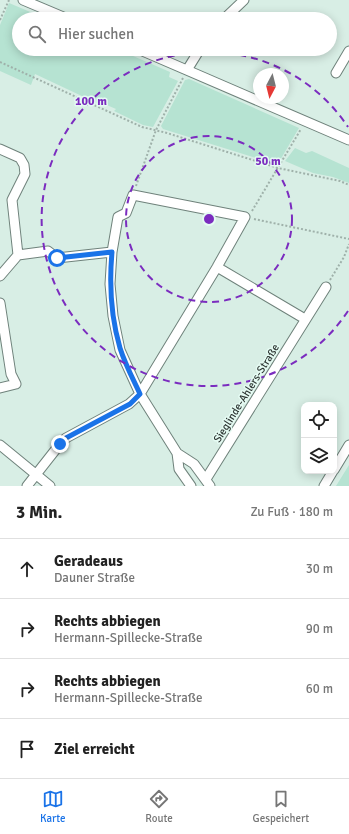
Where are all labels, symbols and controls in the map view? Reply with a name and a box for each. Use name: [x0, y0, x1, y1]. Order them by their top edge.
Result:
search box: [12, 12, 337, 56]
icon: search: [26, 23, 48, 45]
text: Hier suchen: [58, 25, 134, 43]
north arrow: [253, 68, 289, 104]
text: 100 m: [75, 94, 107, 109]
text: 50 m: [255, 154, 281, 169]
centre of rings: [202, 212, 216, 226]
route start: [48, 249, 66, 267]
street label: Sieglinde-Ahlers-Straße: [211, 342, 282, 445]
map controls: [301, 402, 337, 474]
button: locate: [301, 402, 337, 438]
route end: [51, 435, 69, 453]
button: layers: [301, 438, 337, 474]
text: 3 Min.: [16, 502, 62, 523]
text: Zu Fuß · 180 m: [250, 504, 333, 520]
text: Geradeaus: [54, 552, 123, 570]
icon: ahead: [16, 558, 38, 580]
text: 30 m: [306, 561, 333, 577]
text: Dauner Straße: [54, 570, 135, 586]
text: Rechts abbiegen: [54, 612, 161, 630]
icon: right: [16, 618, 38, 640]
text: 90 m: [306, 621, 333, 637]
text: Hermann-Spillecke-Straße: [54, 630, 202, 646]
text: Rechts abbiegen: [54, 672, 161, 690]
icon: right: [16, 678, 38, 700]
text: 60 m: [306, 681, 333, 697]
text: Hermann-Spillecke-Straße: [54, 690, 202, 706]
icon: arrive: [16, 738, 38, 760]
text: Ziel erreicht: [54, 740, 135, 758]
tab: Karte: [40, 788, 66, 825]
tab: Route: [145, 788, 173, 825]
tab: Gespeichert: [253, 788, 309, 825]

